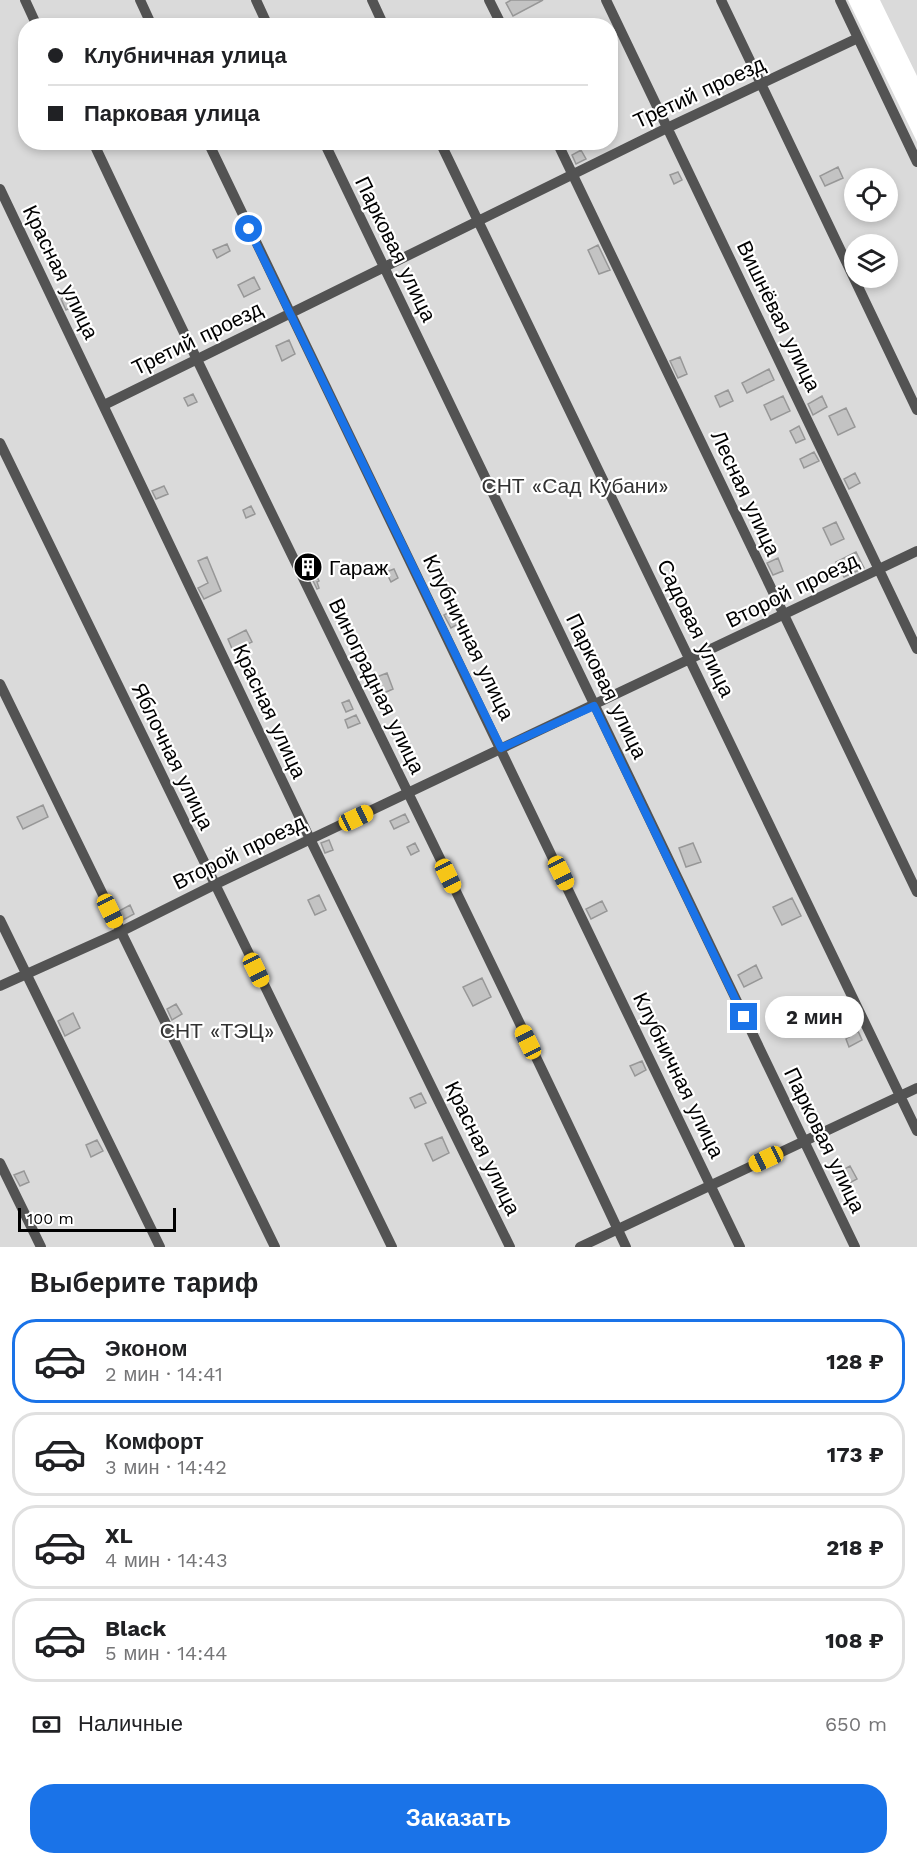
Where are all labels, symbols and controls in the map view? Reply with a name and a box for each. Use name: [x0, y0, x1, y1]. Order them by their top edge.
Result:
text: Клубничная улица: [84, 43, 287, 68]
street label: Третий проезд: [629, 51, 769, 133]
text: Парковая улица: [84, 101, 260, 126]
map controls: [844, 168, 898, 288]
button: locate: [844, 168, 898, 222]
street label: Парковая улица: [350, 172, 442, 326]
street label: Красная улица: [18, 201, 104, 343]
route start: [235, 215, 262, 242]
button: layers: [844, 234, 898, 288]
street label: Вишнёвая улица: [732, 236, 826, 396]
street label: Третий проезд: [128, 296, 266, 380]
street label: Лесная улица: [706, 426, 786, 560]
park label: СНТ «Сад Кубани»: [481, 473, 669, 498]
street label: Второй проезд: [722, 547, 862, 633]
street label: Клубничная улица: [418, 550, 520, 724]
building icon: Гараж: [292, 551, 324, 583]
place label: Гараж: [329, 555, 388, 580]
street label: Садовая улица: [652, 555, 740, 701]
street label: Виноградная улица: [324, 594, 430, 778]
street label: Парковая улица: [561, 609, 653, 763]
street label: Красная улица: [228, 640, 312, 783]
street label: Яблочная улица: [127, 678, 220, 834]
car: [336, 802, 376, 834]
street label: Второй проезд: [169, 809, 309, 895]
car: [545, 853, 577, 893]
car: [432, 856, 464, 896]
car: [94, 891, 126, 931]
car: [240, 950, 272, 990]
street label: Клубничная улица: [628, 988, 730, 1162]
callout: 2 мин: [765, 996, 864, 1038]
route end: [730, 1003, 757, 1030]
text: 2 мин: [786, 1005, 843, 1029]
park label: СНТ «ТЭЦ»: [160, 1018, 274, 1043]
car: [512, 1022, 544, 1062]
street label: Парковая улица: [779, 1063, 871, 1217]
street label: Красная улица: [440, 1077, 526, 1219]
car: [746, 1143, 786, 1175]
scale bar: [18, 1205, 176, 1232]
text: 100 m: [27, 1209, 74, 1228]
text: Выберите тариф: [30, 1267, 258, 1299]
icon: car: [33, 1334, 87, 1388]
text: Эконом: [105, 1336, 188, 1361]
text: 128 ₽: [826, 1349, 884, 1374]
text: 2 мин · 14:41: [105, 1362, 223, 1386]
icon: car: [33, 1427, 87, 1481]
text: Комфорт: [105, 1429, 204, 1454]
text: 173 ₽: [827, 1442, 884, 1467]
text: 3 мин · 14:42: [105, 1455, 227, 1479]
icon: car: [33, 1520, 87, 1574]
text: XL: [105, 1523, 133, 1548]
text: 218 ₽: [826, 1535, 884, 1560]
text: 4 мин · 14:43: [105, 1548, 228, 1572]
icon: car: [33, 1613, 87, 1667]
text: Black: [105, 1616, 166, 1641]
text: 108 ₽: [825, 1628, 884, 1653]
text: 5 мин · 14:44: [105, 1641, 228, 1665]
icon: cash: [30, 1708, 63, 1741]
text: Наличные: [78, 1711, 183, 1736]
text: 650 m: [825, 1712, 887, 1736]
button: Заказать: [30, 1784, 887, 1853]

